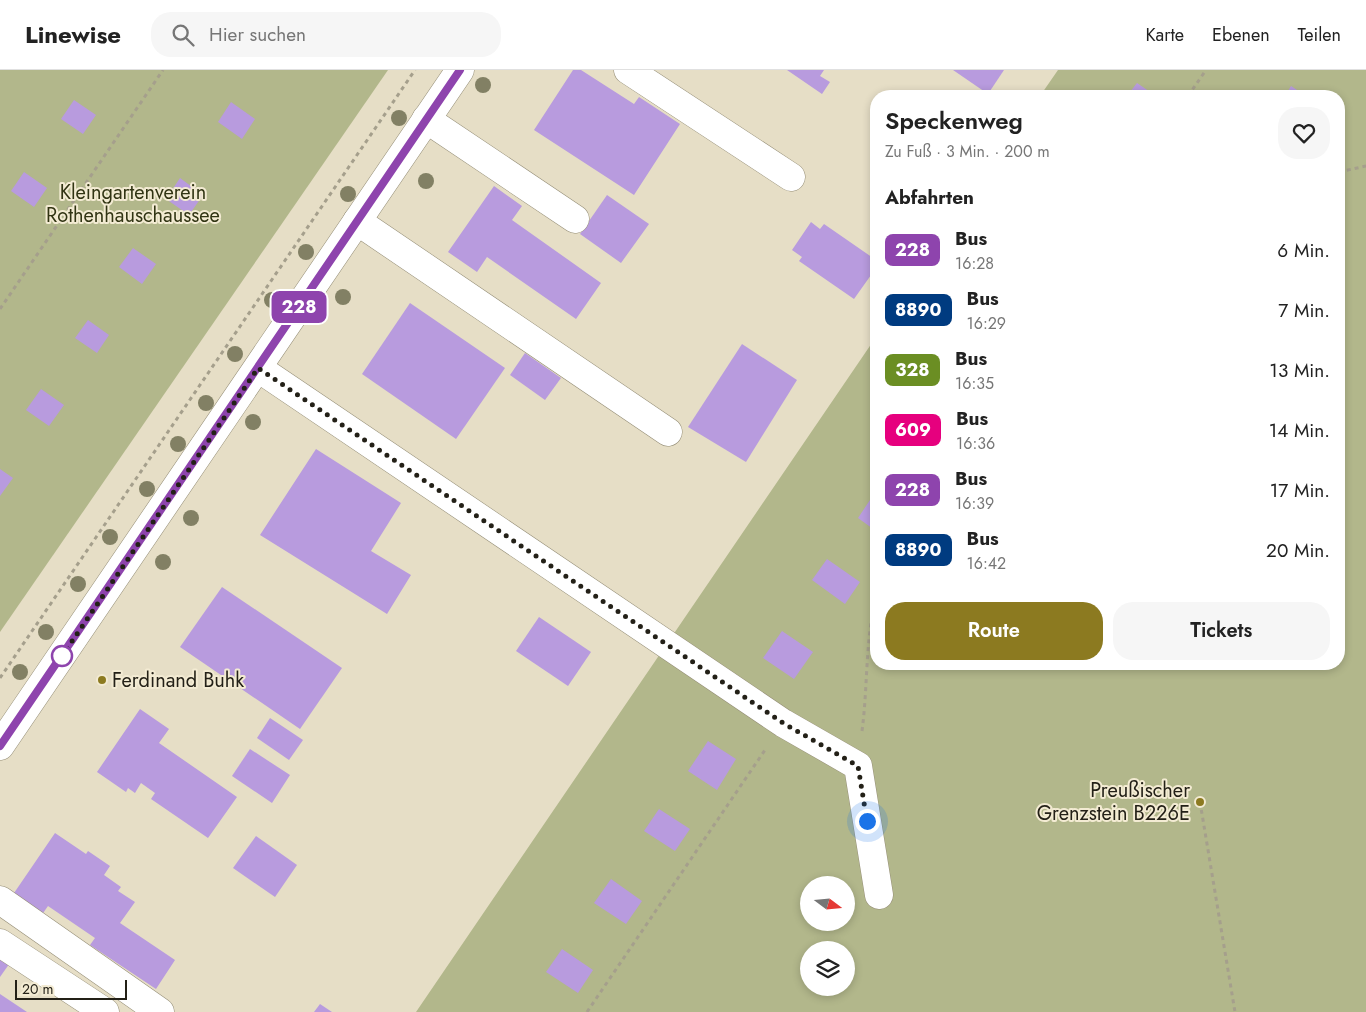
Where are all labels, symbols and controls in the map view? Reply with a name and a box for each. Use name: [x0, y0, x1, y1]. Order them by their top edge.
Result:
search box: [151, 12, 501, 57]
text: Linewise: [25, 17, 121, 52]
icon: search: [169, 21, 197, 49]
text: Hier suchen: [209, 21, 306, 48]
text: Karte: [1145, 22, 1184, 48]
text: Ebenen: [1212, 22, 1270, 48]
text: Teilen: [1298, 22, 1341, 48]
text: Speckenweg: [885, 103, 1023, 138]
button: heart: [1278, 107, 1330, 159]
text: Zu Fuß · 3 Min. · 200 m: [885, 140, 1050, 163]
park label: Kleingartenverein Rothenhauschaussee: [46, 178, 220, 230]
text: Abfahrten: [885, 184, 974, 211]
text: Bus: [955, 225, 987, 252]
text: 228: [895, 237, 930, 263]
text: 6 Min.: [1277, 237, 1330, 264]
text: 16:28: [955, 252, 994, 275]
text: Bus: [967, 285, 999, 312]
line badge: 228: [270, 291, 328, 323]
text: 228: [282, 294, 316, 320]
text: 8890: [895, 297, 942, 323]
text: 7 Min.: [1278, 297, 1330, 324]
text: 16:29: [967, 312, 1006, 335]
text: Bus: [955, 345, 987, 372]
text: 328: [895, 357, 930, 383]
text: 13 Min.: [1269, 357, 1330, 384]
text: 16:35: [955, 372, 994, 395]
text: Bus: [956, 405, 988, 432]
text: 609: [895, 417, 931, 443]
text: 14 Min.: [1269, 417, 1330, 444]
text: 16:36: [956, 432, 995, 455]
text: Bus: [955, 465, 987, 492]
text: 228: [895, 477, 930, 503]
text: 17 Min.: [1270, 477, 1330, 504]
text: 16:39: [955, 492, 994, 515]
text: Bus: [967, 525, 999, 552]
text: 8890: [895, 537, 942, 563]
text: 20 Min.: [1266, 537, 1330, 564]
text: 16:42: [967, 552, 1006, 575]
button: Route: [885, 602, 1103, 660]
button: Tickets: [1113, 602, 1330, 660]
unlabelled marker: [51, 645, 73, 667]
place label: Ferdinand Buhk: [112, 666, 244, 695]
marker: Ferdinand Buhk: [96, 674, 108, 686]
place label: Preußischer Grenzstein B226E: [1037, 776, 1190, 828]
marker: Preußischer Grenzstein B226E: [1194, 796, 1206, 808]
your location: [855, 809, 880, 834]
north arrow: [800, 876, 855, 931]
map controls: [800, 876, 855, 996]
button: layers: [800, 941, 855, 996]
scale bar: [15, 977, 128, 1000]
text: 20 m: [22, 979, 54, 999]

